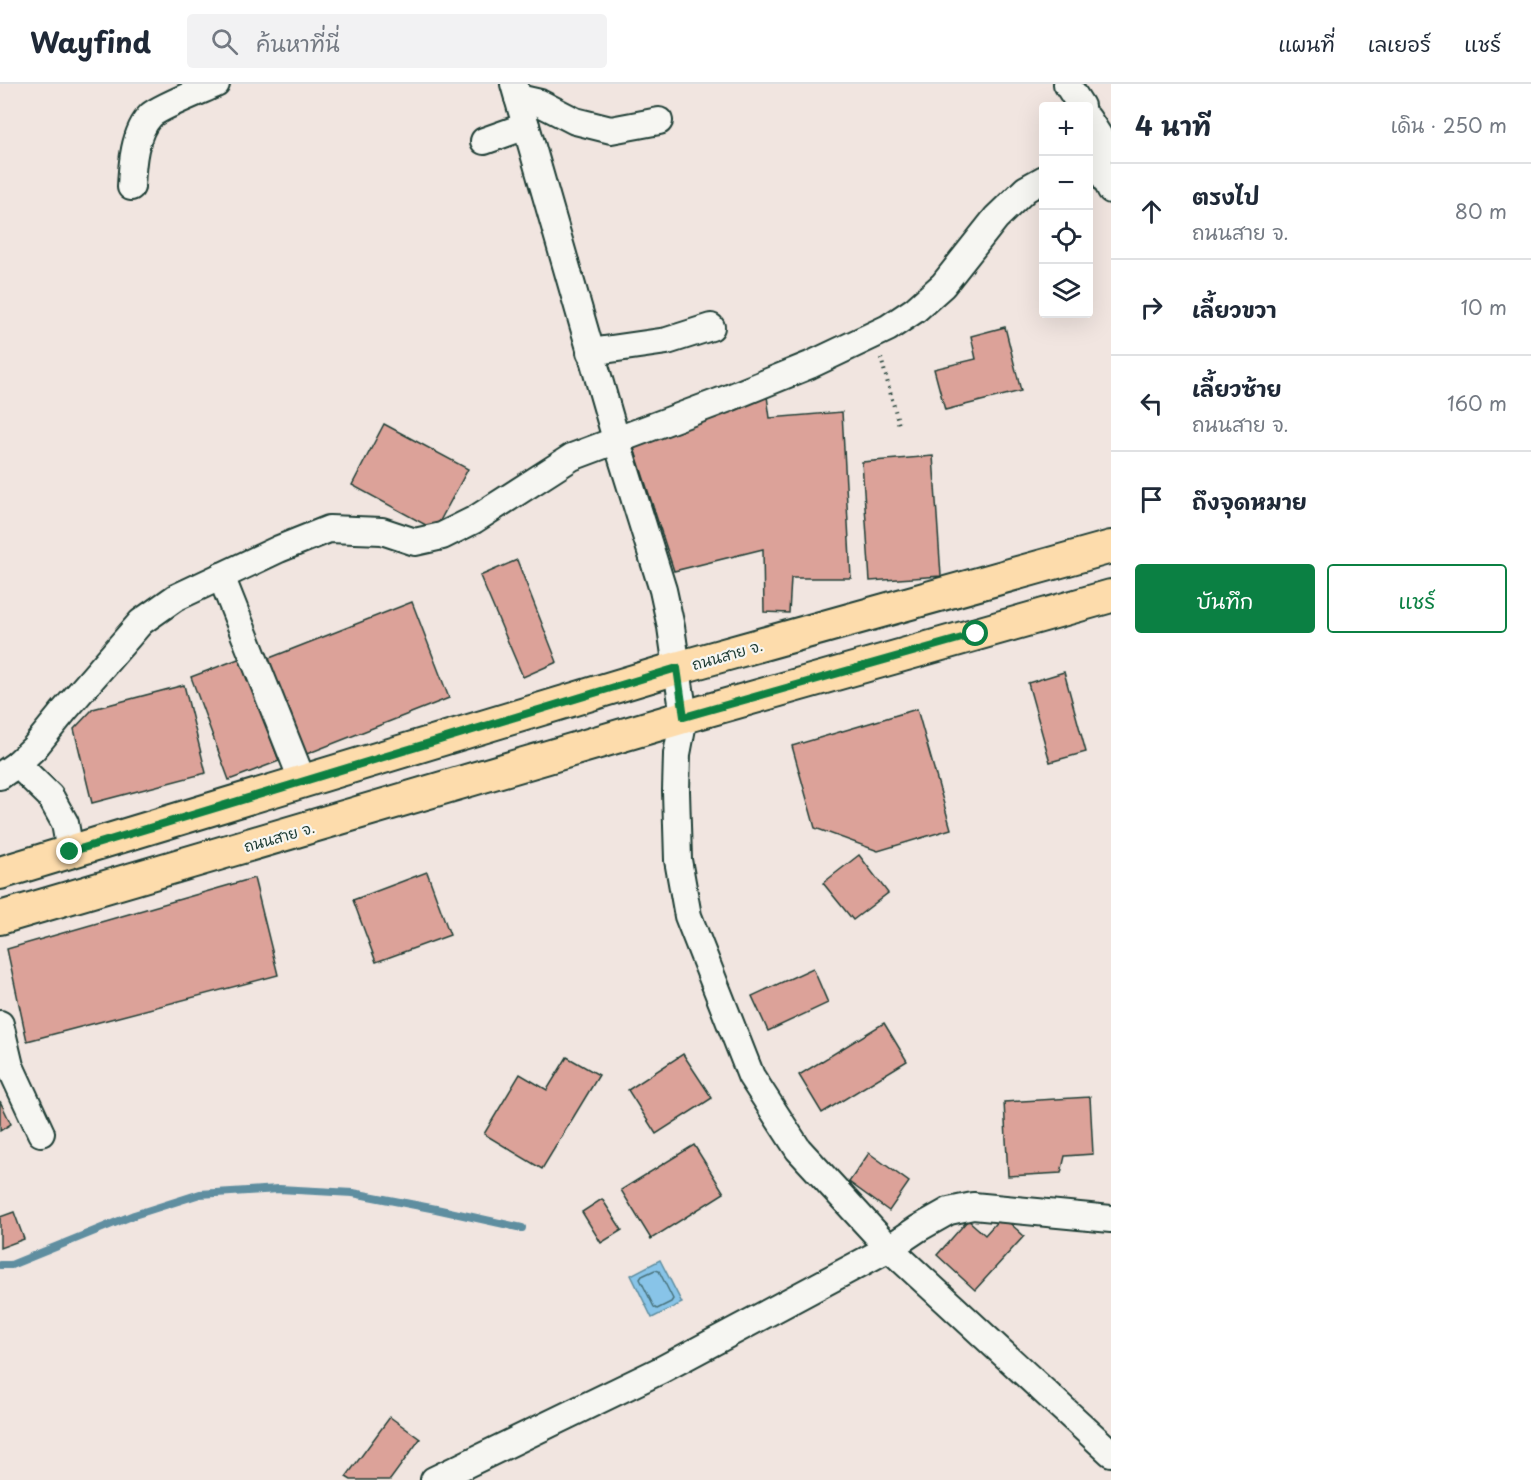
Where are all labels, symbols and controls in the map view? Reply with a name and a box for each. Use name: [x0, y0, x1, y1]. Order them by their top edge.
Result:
search box: [187, 14, 607, 68]
text: Wayfind: [30, 20, 151, 63]
icon: search: [208, 25, 241, 58]
text: ค้นหาที่นี่: [256, 26, 340, 59]
text: แผนที่: [1278, 27, 1335, 59]
text: เลเยอร์: [1368, 27, 1431, 59]
text: แชร์: [1464, 27, 1501, 59]
map controls: [1039, 102, 1093, 318]
button: +: [1039, 102, 1093, 156]
text: 4 นาที: [1135, 106, 1211, 145]
text: เดิน · 250 m: [1391, 110, 1507, 140]
button: −: [1039, 156, 1093, 210]
text: ตรงไป: [1192, 179, 1260, 212]
icon: ahead: [1135, 195, 1168, 228]
text: 80 m: [1455, 196, 1507, 226]
button: locate: [1039, 210, 1093, 264]
text: ถนนสาย จ.: [1192, 217, 1289, 247]
button: layers: [1039, 264, 1093, 318]
icon: right: [1135, 291, 1168, 324]
text: เลี้ยวขวา: [1192, 292, 1276, 325]
text: 10 m: [1460, 292, 1507, 322]
text: เลี้ยวซ้าย: [1192, 371, 1282, 404]
icon: left: [1135, 387, 1168, 420]
text: 160 m: [1447, 388, 1507, 418]
text: ถนนสาย จ.: [1192, 409, 1289, 439]
icon: arrive: [1135, 483, 1168, 516]
text: ถึงจุดหมาย: [1192, 484, 1307, 517]
button: บันทึก: [1135, 564, 1315, 633]
button: แชร์: [1327, 564, 1507, 633]
route start: [962, 620, 988, 646]
street label: ถนนสาย จ.: [689, 633, 765, 675]
street label: ถนนสาย จ.: [241, 815, 317, 857]
route end: [56, 838, 82, 864]

